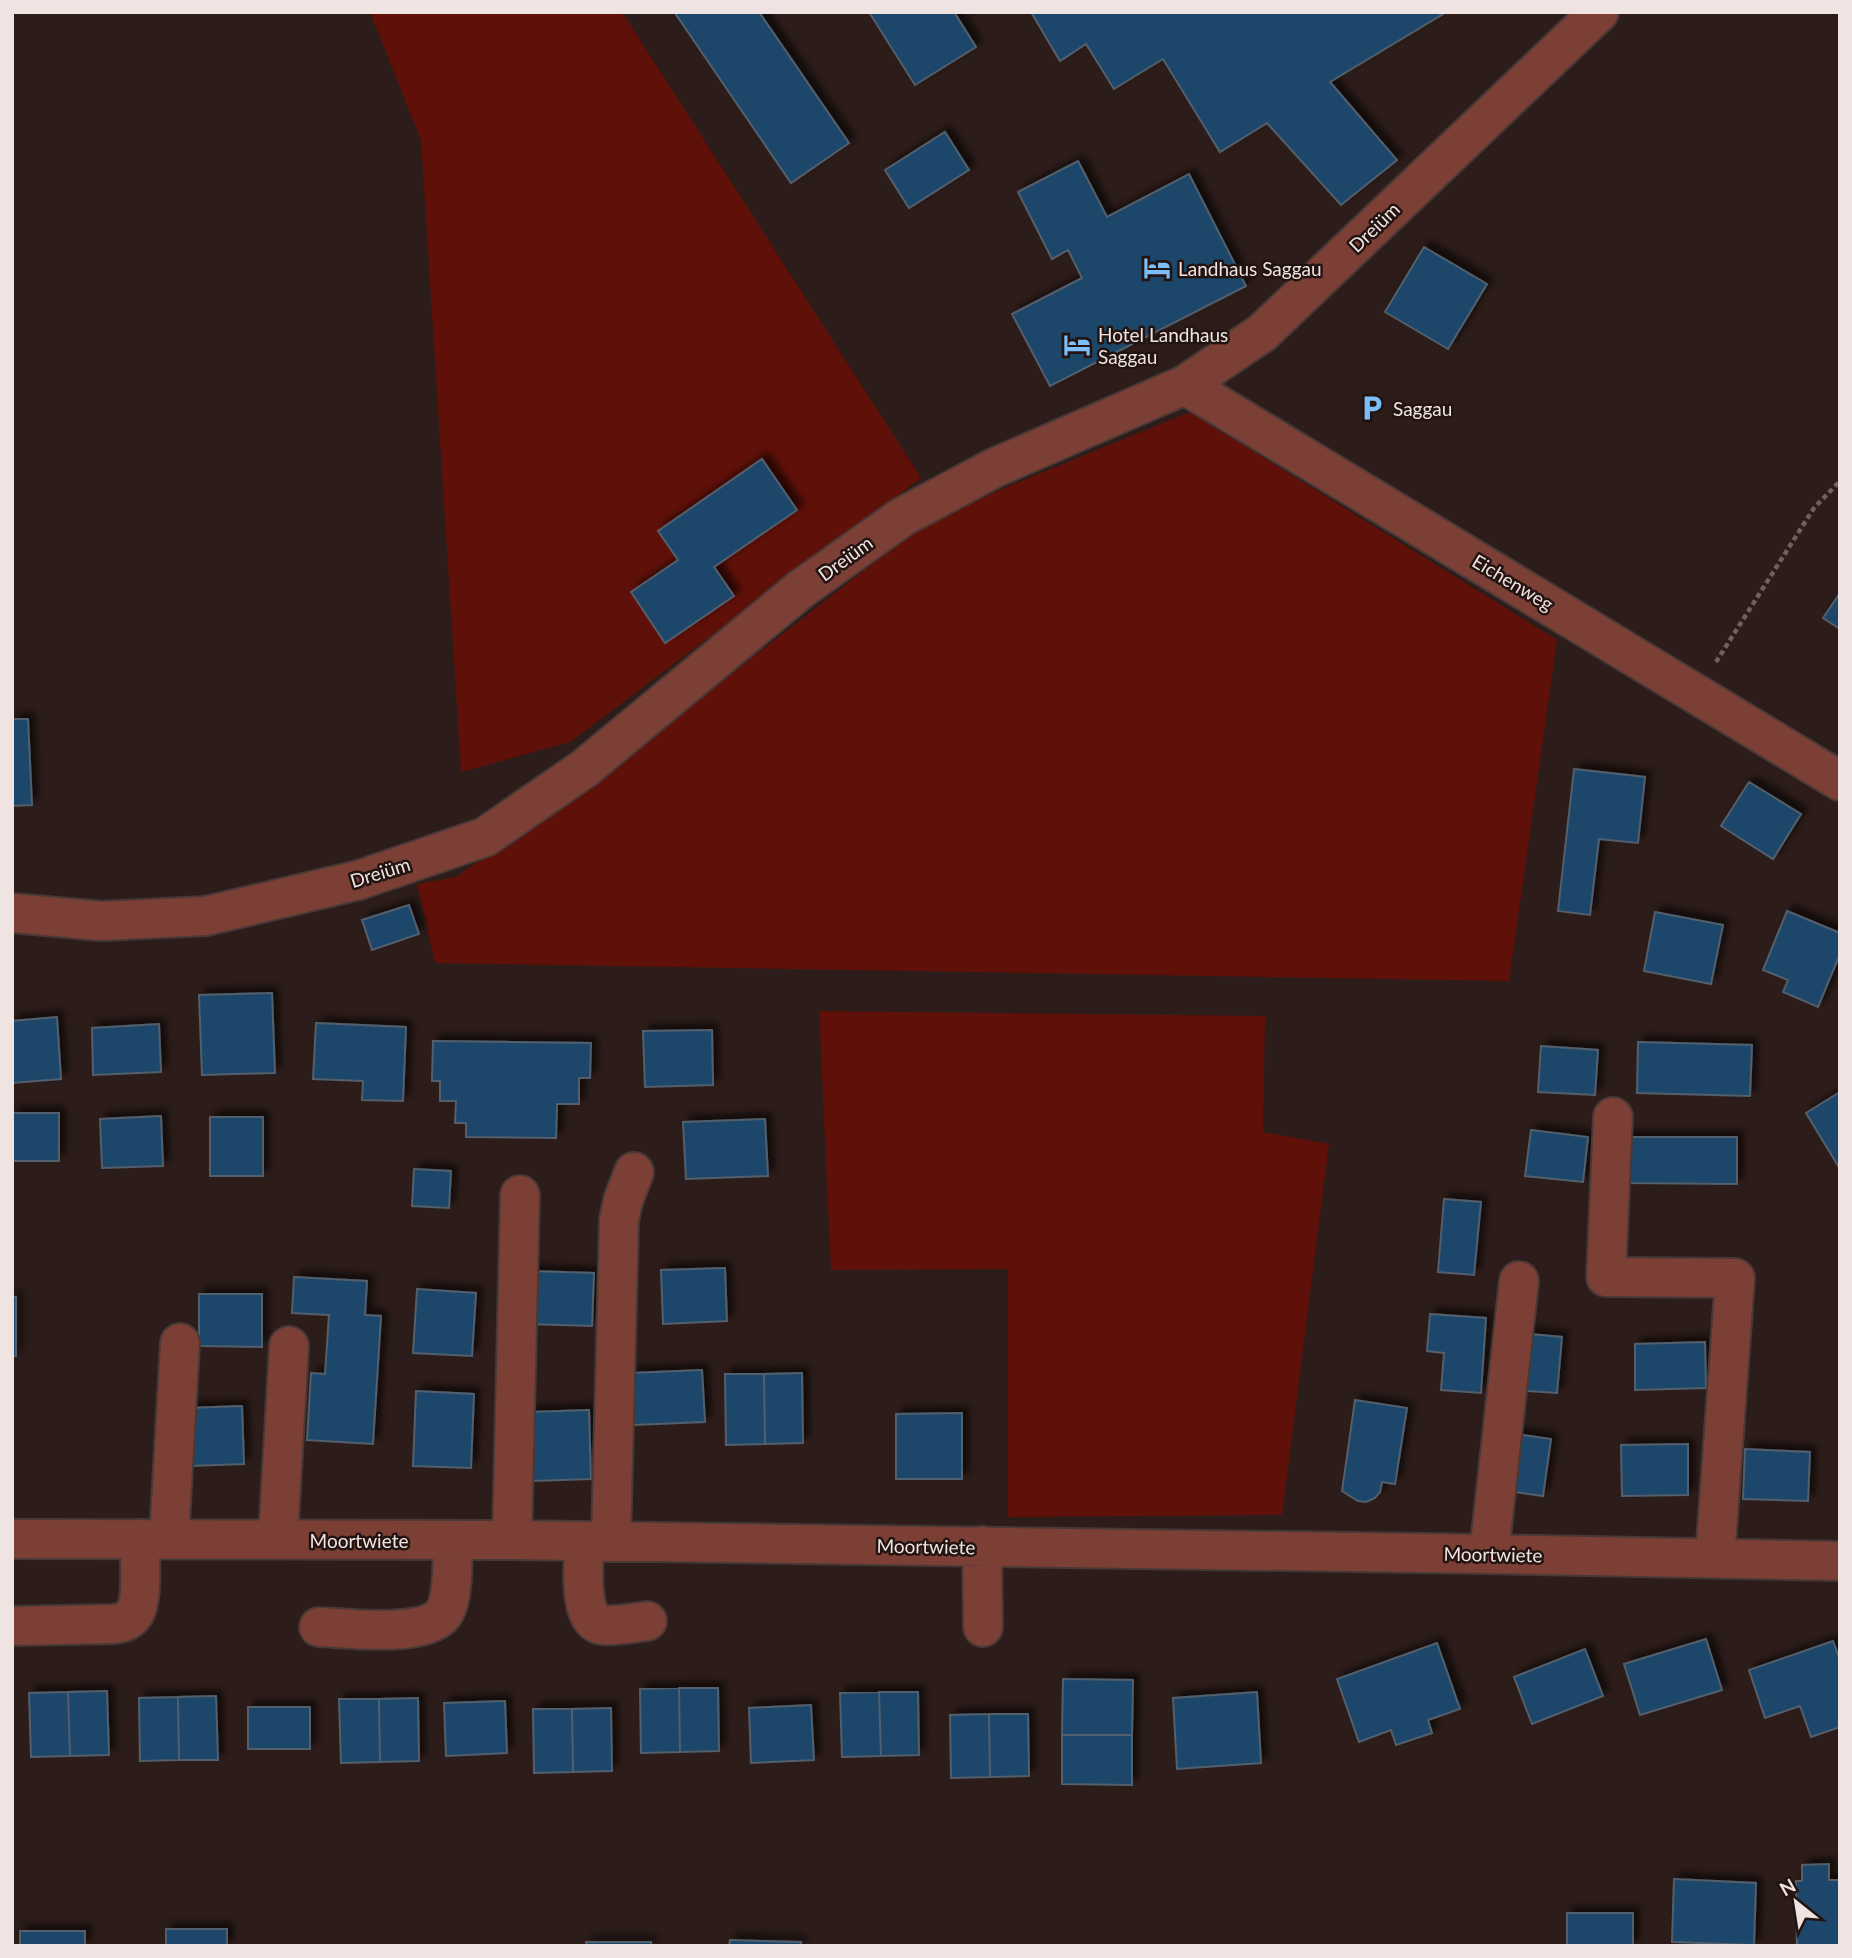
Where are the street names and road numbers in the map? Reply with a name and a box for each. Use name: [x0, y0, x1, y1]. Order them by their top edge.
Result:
street label: Dreiüm: [1344, 197, 1404, 257]
street label: Dreiüm: [813, 531, 877, 585]
street label: Eichenweg: [1468, 549, 1558, 615]
street label: Dreiüm: [347, 852, 413, 892]
street label: Moortwiete: [310, 1529, 408, 1552]
street label: Moortwiete: [876, 1534, 976, 1558]
street label: Moortwiete: [1443, 1542, 1543, 1566]

